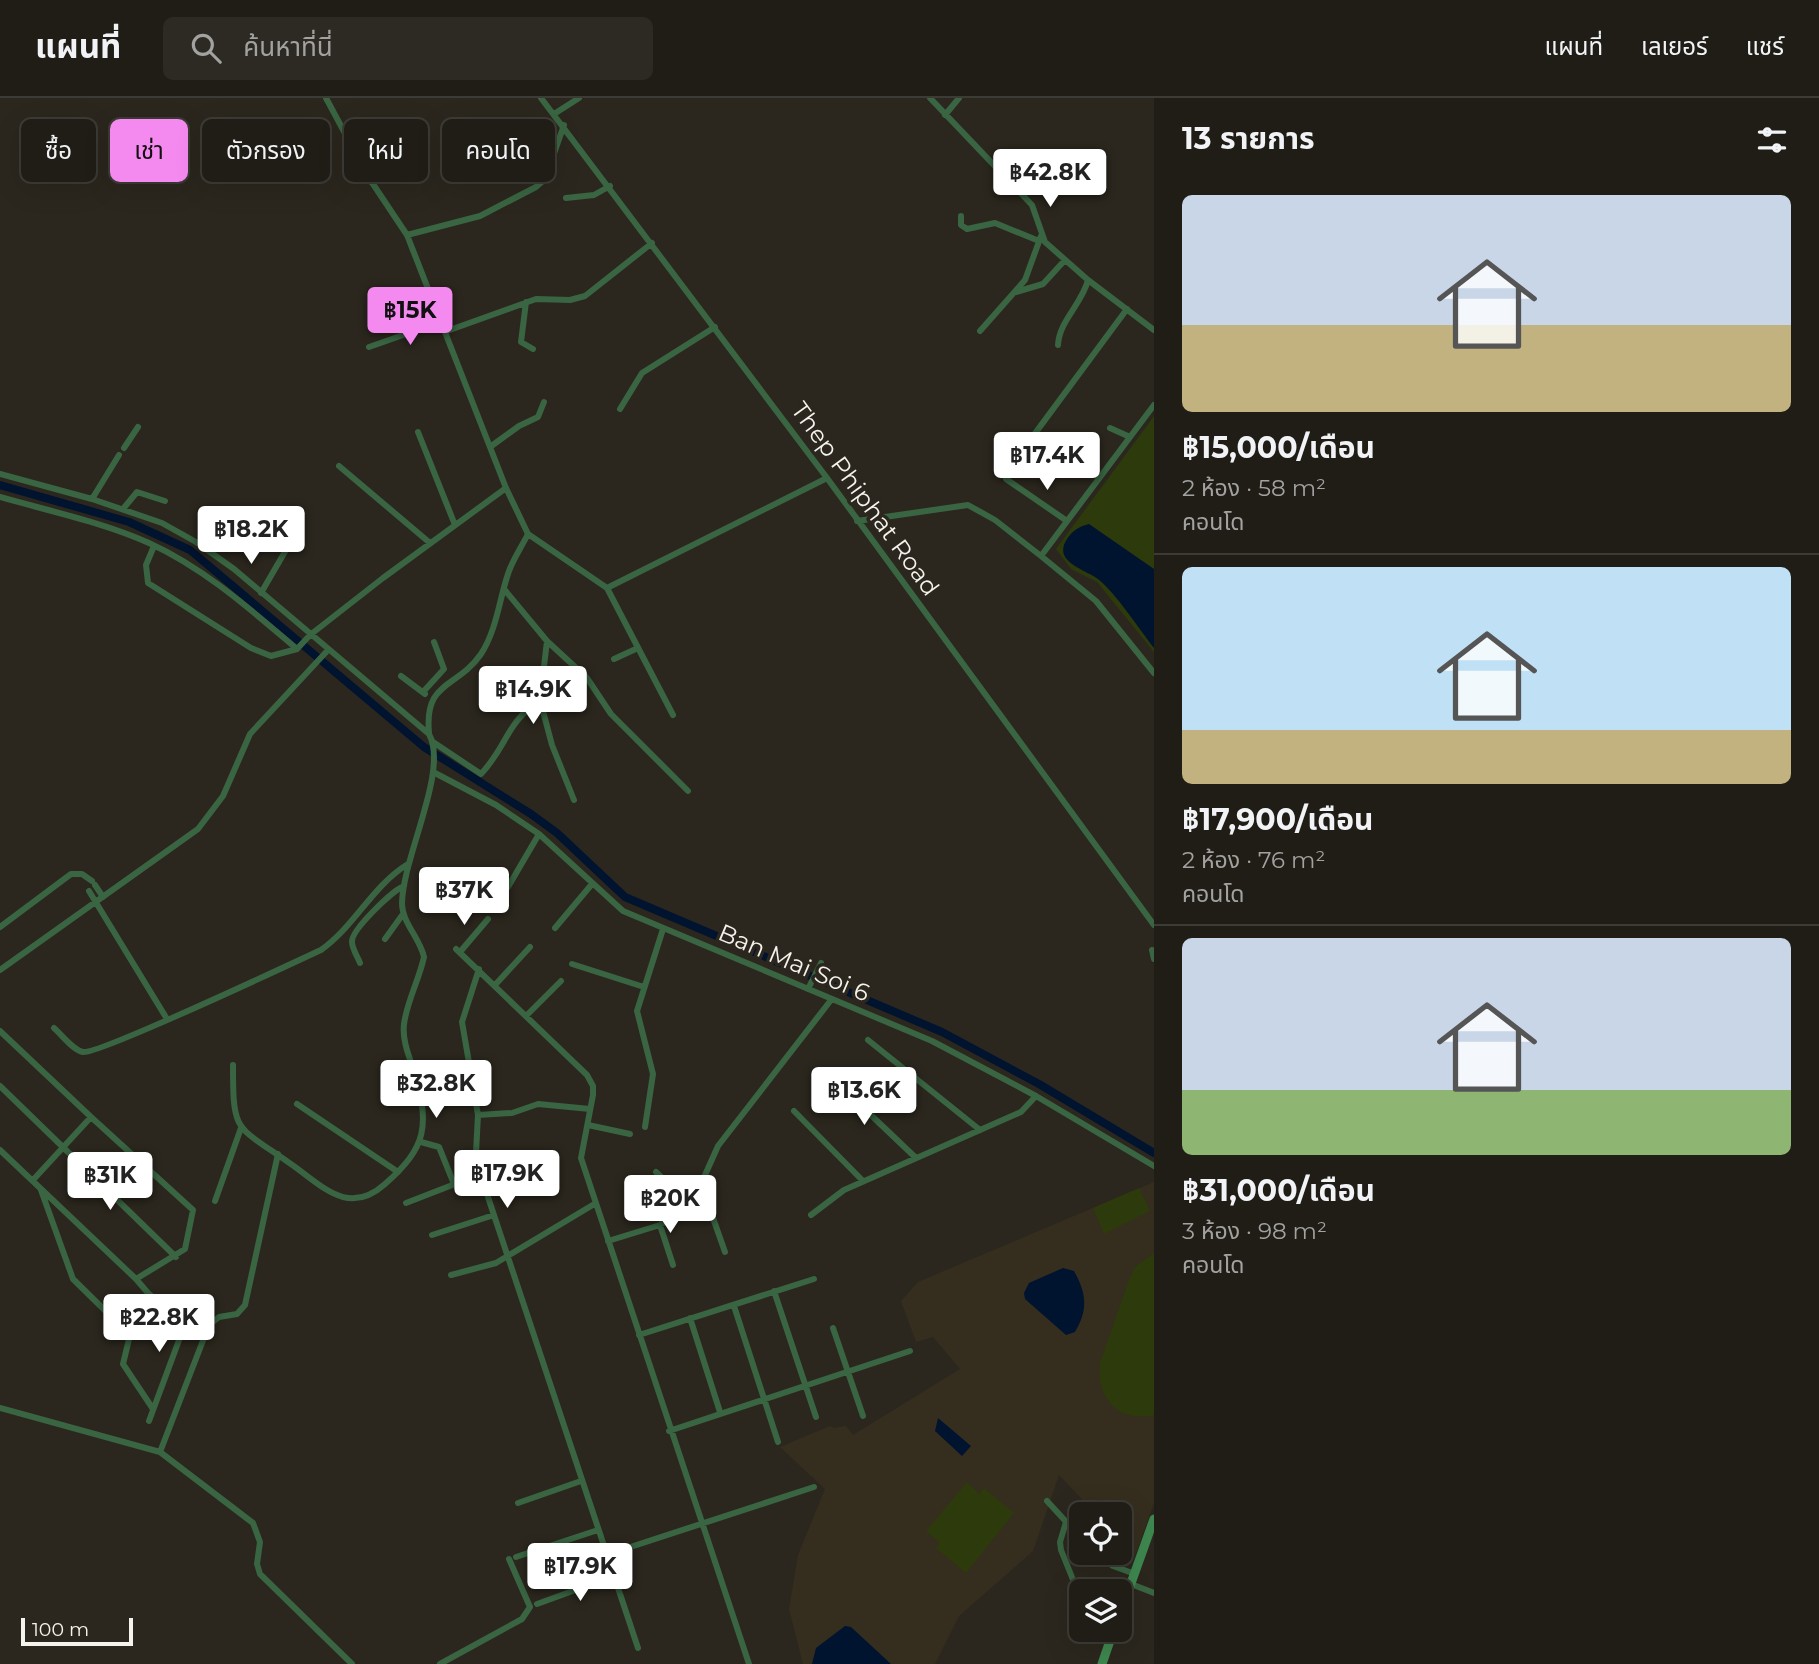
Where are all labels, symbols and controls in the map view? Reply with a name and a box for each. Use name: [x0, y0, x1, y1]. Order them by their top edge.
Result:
search box: [163, 17, 653, 80]
text: แผนที่: [35, 26, 121, 66]
icon: search: [187, 29, 225, 67]
text: ค้นหาที่นี่: [243, 31, 333, 63]
text: แผนที่: [1545, 32, 1603, 61]
text: เลเยอร์: [1641, 32, 1708, 61]
text: แชร์: [1746, 32, 1784, 61]
chip: ซื้อ: [21, 119, 96, 182]
chip: เช่า: [110, 119, 188, 182]
chip: ตัวกรอง: [202, 119, 330, 182]
chip: ใหม่: [344, 119, 428, 182]
chip: คอนโด: [442, 119, 555, 182]
text: 13 รายการ: [1182, 120, 1315, 157]
icon: filters: [1753, 121, 1791, 159]
pin: ฿42.8K: [993, 150, 1107, 209]
text: ฿42.8K: [1009, 158, 1091, 186]
icon: home: [1424, 241, 1550, 367]
pin: ฿15K: [369, 288, 451, 347]
text: ฿15K: [383, 296, 437, 324]
street label: Thep Phiphat Road: [785, 396, 945, 601]
text: ฿15,000/เดือน: [1182, 429, 1375, 466]
pin: ฿17.4K: [990, 432, 1104, 492]
text: ฿17.4K: [1010, 441, 1084, 469]
text: 2 ห้อง · 58 m²: [1182, 474, 1326, 502]
pin: ฿18.2K: [194, 506, 308, 566]
text: คอนโด: [1182, 508, 1244, 536]
text: ฿18.2K: [214, 515, 288, 543]
icon: home: [1424, 613, 1550, 739]
pin: ฿14.9K: [476, 666, 590, 726]
text: ฿14.9K: [495, 675, 571, 703]
text: ฿17,900/เดือน: [1182, 801, 1373, 838]
text: 2 ห้อง · 76 m²: [1182, 846, 1325, 874]
pin: ฿37K: [423, 868, 505, 927]
text: ฿37K: [435, 876, 493, 904]
text: คอนโด: [1182, 880, 1244, 908]
street label: Ban Mai Soi 6: [714, 918, 874, 1007]
icon: home: [1424, 984, 1550, 1110]
pin: ฿32.8K: [379, 1060, 493, 1120]
pin: ฿13.6K: [807, 1068, 921, 1127]
text: ฿32.8K: [396, 1069, 476, 1097]
text: ฿13.6K: [827, 1076, 901, 1104]
pin: ฿17.9K: [450, 1150, 564, 1210]
pin: ฿31K: [69, 1152, 151, 1212]
text: ฿17.9K: [470, 1159, 544, 1187]
text: ฿31K: [83, 1161, 137, 1189]
text: ฿31,000/เดือน: [1182, 1172, 1375, 1209]
pin: ฿20K: [629, 1176, 711, 1235]
text: ฿20K: [640, 1184, 700, 1212]
text: 3 ห้อง · 98 m²: [1182, 1217, 1327, 1245]
text: คอนโด: [1182, 1251, 1244, 1279]
pin: ฿22.8K: [102, 1294, 216, 1354]
text: ฿22.8K: [119, 1303, 199, 1331]
map controls: [1069, 1502, 1132, 1642]
button: locate: [1069, 1502, 1132, 1565]
pin: ฿17.9K: [523, 1544, 637, 1603]
text: ฿17.9K: [543, 1552, 617, 1580]
button: layers: [1069, 1579, 1132, 1642]
scale bar: [21, 1615, 133, 1647]
text: 100 m: [32, 1618, 89, 1641]

